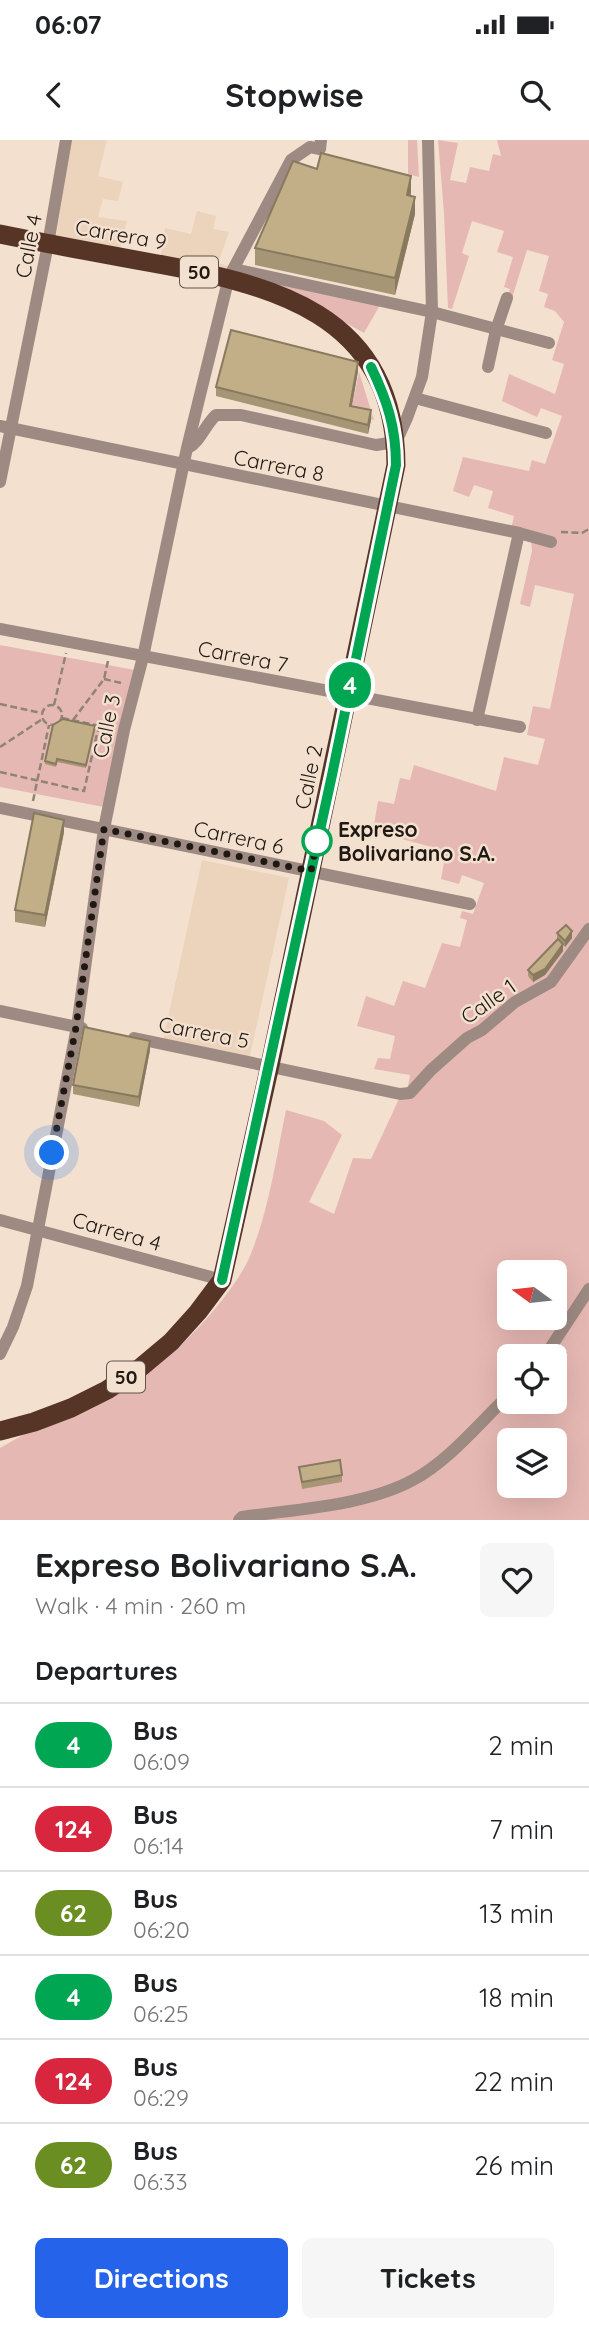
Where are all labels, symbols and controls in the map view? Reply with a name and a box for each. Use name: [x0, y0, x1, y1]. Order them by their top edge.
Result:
text: 06:07: [35, 8, 102, 41]
text: Stopwise: [225, 75, 364, 115]
icon: back: [35, 76, 73, 114]
icon: search: [516, 76, 554, 114]
street label: Calle 4: [9, 212, 47, 280]
street label: Carrera 9: [73, 213, 169, 255]
road number: 50: [180, 256, 218, 288]
street label: Carrera 8: [232, 443, 326, 487]
street label: Carrera 7: [196, 635, 290, 677]
line badge: 4: [327, 662, 373, 708]
text: 4: [343, 670, 357, 700]
street label: Calle 3: [87, 692, 125, 760]
street label: Calle 2: [289, 742, 327, 812]
street label: Carrera 6: [191, 815, 287, 859]
place label: Expreso Bolivariano S.A.: [338, 816, 496, 866]
marker: Expreso Bolivariano S.A.: [302, 826, 332, 856]
street label: Calle 1: [455, 973, 521, 1029]
street label: Carrera 5: [156, 1010, 252, 1054]
your location: [34, 1135, 69, 1170]
street label: Carrera 4: [69, 1206, 165, 1256]
north arrow: [497, 1260, 567, 1330]
map controls: [497, 1260, 567, 1498]
button: locate: [497, 1344, 567, 1414]
road number: 50: [107, 1362, 145, 1392]
button: layers: [497, 1428, 567, 1498]
button: heart: [480, 1543, 554, 1617]
text: Expreso Bolivariano S.A.: [35, 1544, 417, 1585]
text: Walk · 4 min · 260 m: [35, 1591, 246, 1620]
text: Departures: [35, 1654, 178, 1687]
text: Bus: [133, 1714, 178, 1747]
text: 2 min: [488, 1729, 554, 1762]
text: 4: [66, 1730, 81, 1760]
text: 06:09: [133, 1747, 190, 1776]
text: Bus: [133, 1798, 178, 1831]
text: 7 min: [489, 1813, 554, 1846]
text: 124: [55, 1814, 92, 1844]
text: 06:14: [133, 1831, 184, 1860]
text: Bus: [133, 1882, 178, 1915]
text: 13 min: [479, 1897, 554, 1930]
text: 62: [60, 1898, 87, 1928]
text: 06:20: [133, 1915, 190, 1944]
text: Bus: [133, 1966, 178, 1999]
text: 18 min: [479, 1981, 554, 2014]
text: 4: [66, 1982, 81, 2012]
text: 06:25: [133, 1999, 189, 2028]
text: Bus: [133, 2050, 178, 2083]
text: 22 min: [474, 2065, 554, 2098]
text: 124: [55, 2066, 92, 2096]
text: 06:29: [133, 2083, 189, 2112]
text: Bus: [133, 2134, 178, 2167]
text: 26 min: [474, 2149, 554, 2182]
text: 62: [60, 2150, 87, 2180]
text: 06:33: [133, 2167, 187, 2196]
button: Directions: [35, 2238, 288, 2318]
button: Tickets: [302, 2238, 554, 2318]

